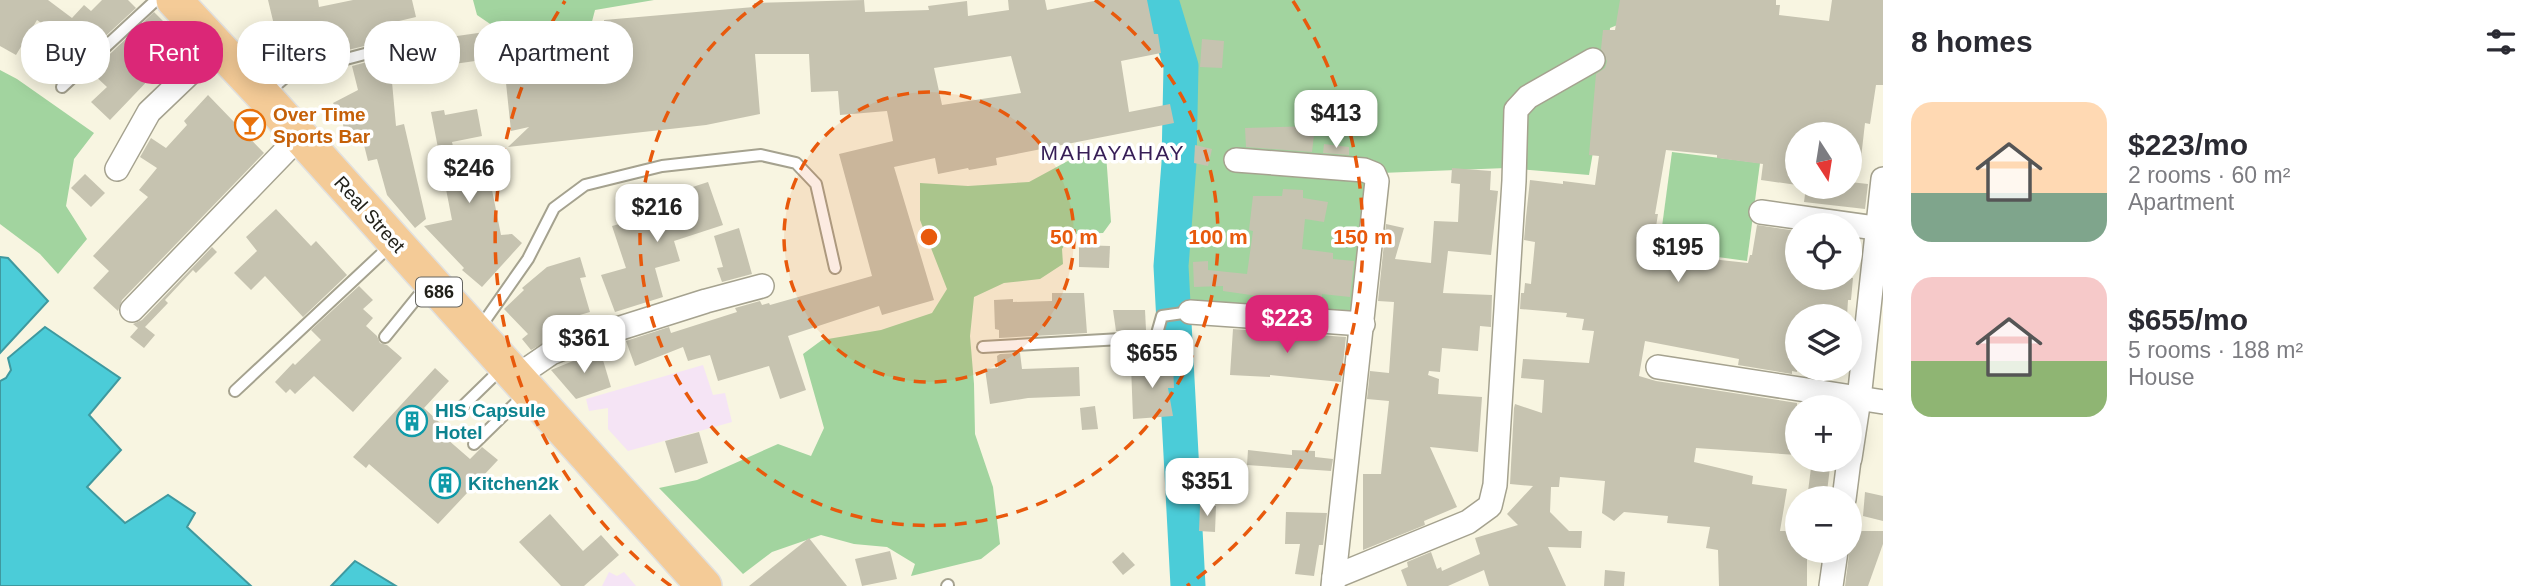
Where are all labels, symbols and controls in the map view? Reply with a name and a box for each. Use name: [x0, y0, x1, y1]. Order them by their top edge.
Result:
chip: Buy: [21, 21, 110, 84]
chip: Rent: [124, 21, 223, 84]
chip: Filters: [237, 21, 350, 84]
chip: New: [364, 21, 460, 84]
chip: Apartment: [474, 21, 633, 84]
icon: filters: [2482, 23, 2520, 61]
text: 8 homes: [1911, 25, 2033, 58]
pin: $413: [1295, 90, 1377, 150]
text: $413: [1310, 100, 1362, 126]
place label: Over Time Sports Bar: [273, 104, 371, 147]
bar icon: Over Time Sports Bar: [233, 108, 267, 142]
north arrow: [1785, 122, 1862, 200]
map controls: [1785, 122, 1862, 563]
text: $223/mo: [2128, 128, 2248, 161]
icon: home: [1967, 130, 2051, 214]
district label: MAHAYAHAY: [1040, 141, 1186, 164]
pin: $246: [428, 146, 510, 205]
text: $246: [443, 155, 495, 181]
text: 2 rooms · 60 m²: [2128, 162, 2290, 188]
street label: Real Street: [330, 172, 410, 257]
pin: $216: [616, 184, 698, 244]
text: Apartment: [2128, 189, 2234, 215]
text: $216: [631, 194, 683, 220]
button: locate: [1785, 213, 1862, 290]
pin: $195: [1637, 224, 1719, 284]
centre of rings: [917, 225, 941, 249]
text: 50 m: [1050, 225, 1098, 248]
text: 100 m: [1188, 225, 1248, 248]
text: 150 m: [1333, 225, 1393, 248]
text: $195: [1652, 234, 1704, 260]
road number: 686: [416, 278, 462, 306]
pin: $223: [1246, 296, 1328, 355]
text: $655/mo: [2128, 303, 2248, 336]
button: layers: [1785, 304, 1862, 381]
text: $223: [1261, 305, 1313, 331]
icon: home: [1967, 305, 2051, 389]
pin: $361: [543, 316, 625, 375]
text: $361: [558, 325, 610, 351]
pin: $655: [1111, 330, 1193, 390]
text: 5 rooms · 188 m²: [2128, 337, 2303, 363]
text: $655: [1126, 340, 1178, 366]
text: House: [2128, 364, 2194, 390]
button: +: [1785, 395, 1862, 472]
place label: HIS Capsule Hotel: [435, 400, 546, 443]
building icon: HIS Capsule Hotel: [395, 404, 429, 438]
pin: $351: [1166, 458, 1248, 518]
building icon: Kitchen2k: [428, 466, 462, 500]
text: $351: [1181, 468, 1233, 494]
place label: Kitchen2k: [468, 473, 559, 494]
button: −: [1785, 486, 1862, 563]

